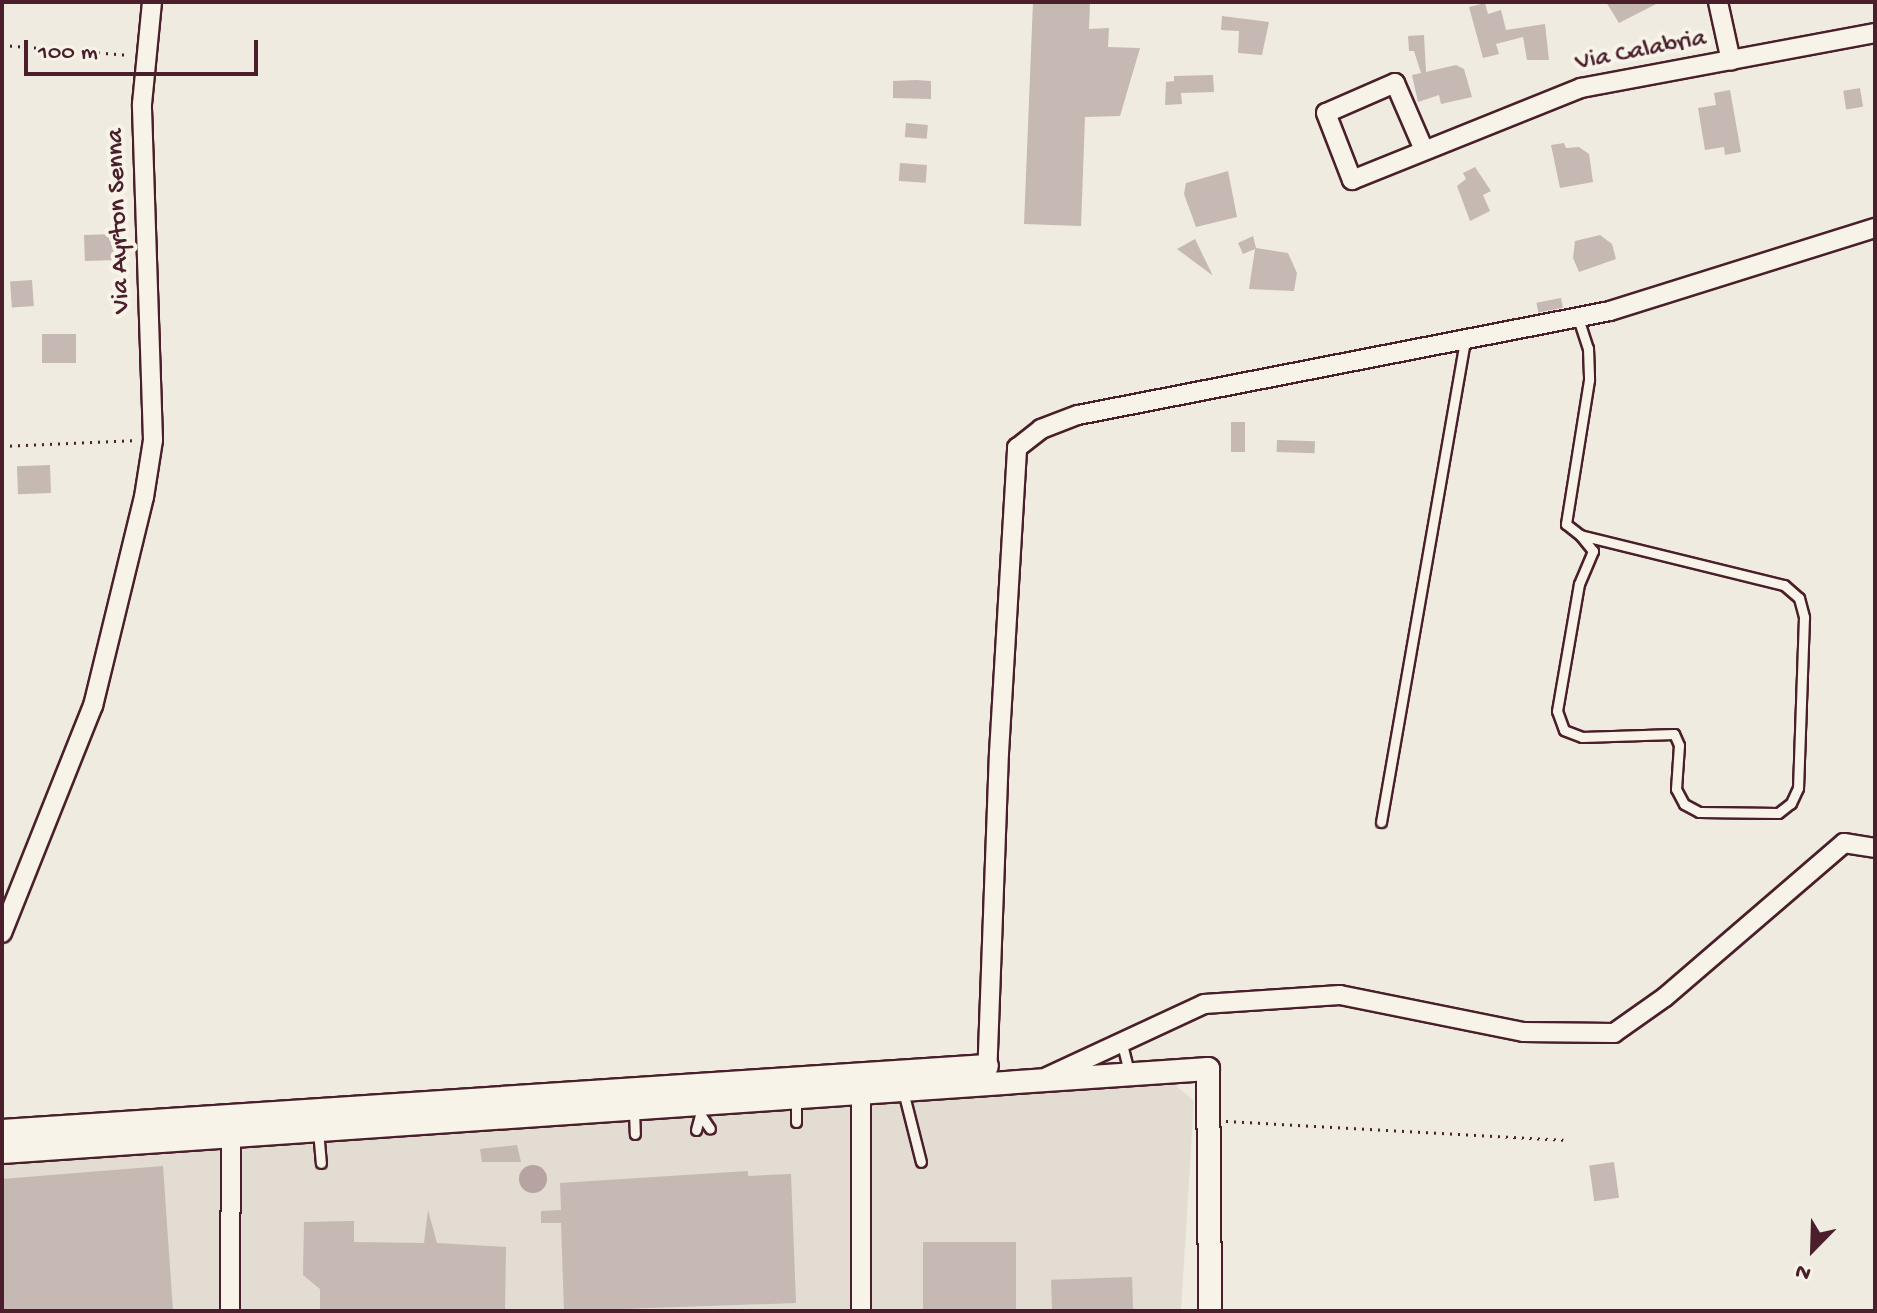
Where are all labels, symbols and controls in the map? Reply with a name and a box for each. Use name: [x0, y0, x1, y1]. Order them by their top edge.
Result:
scale bar: [28, 24, 262, 74]
street label: Via Calabria: [1573, 24, 1709, 80]
text: 100 m: [38, 39, 98, 68]
street label: Via Ayrton Senna: [101, 128, 139, 314]
north arrow: [1773, 1209, 1853, 1289]
text: N: [1792, 1256, 1815, 1286]

